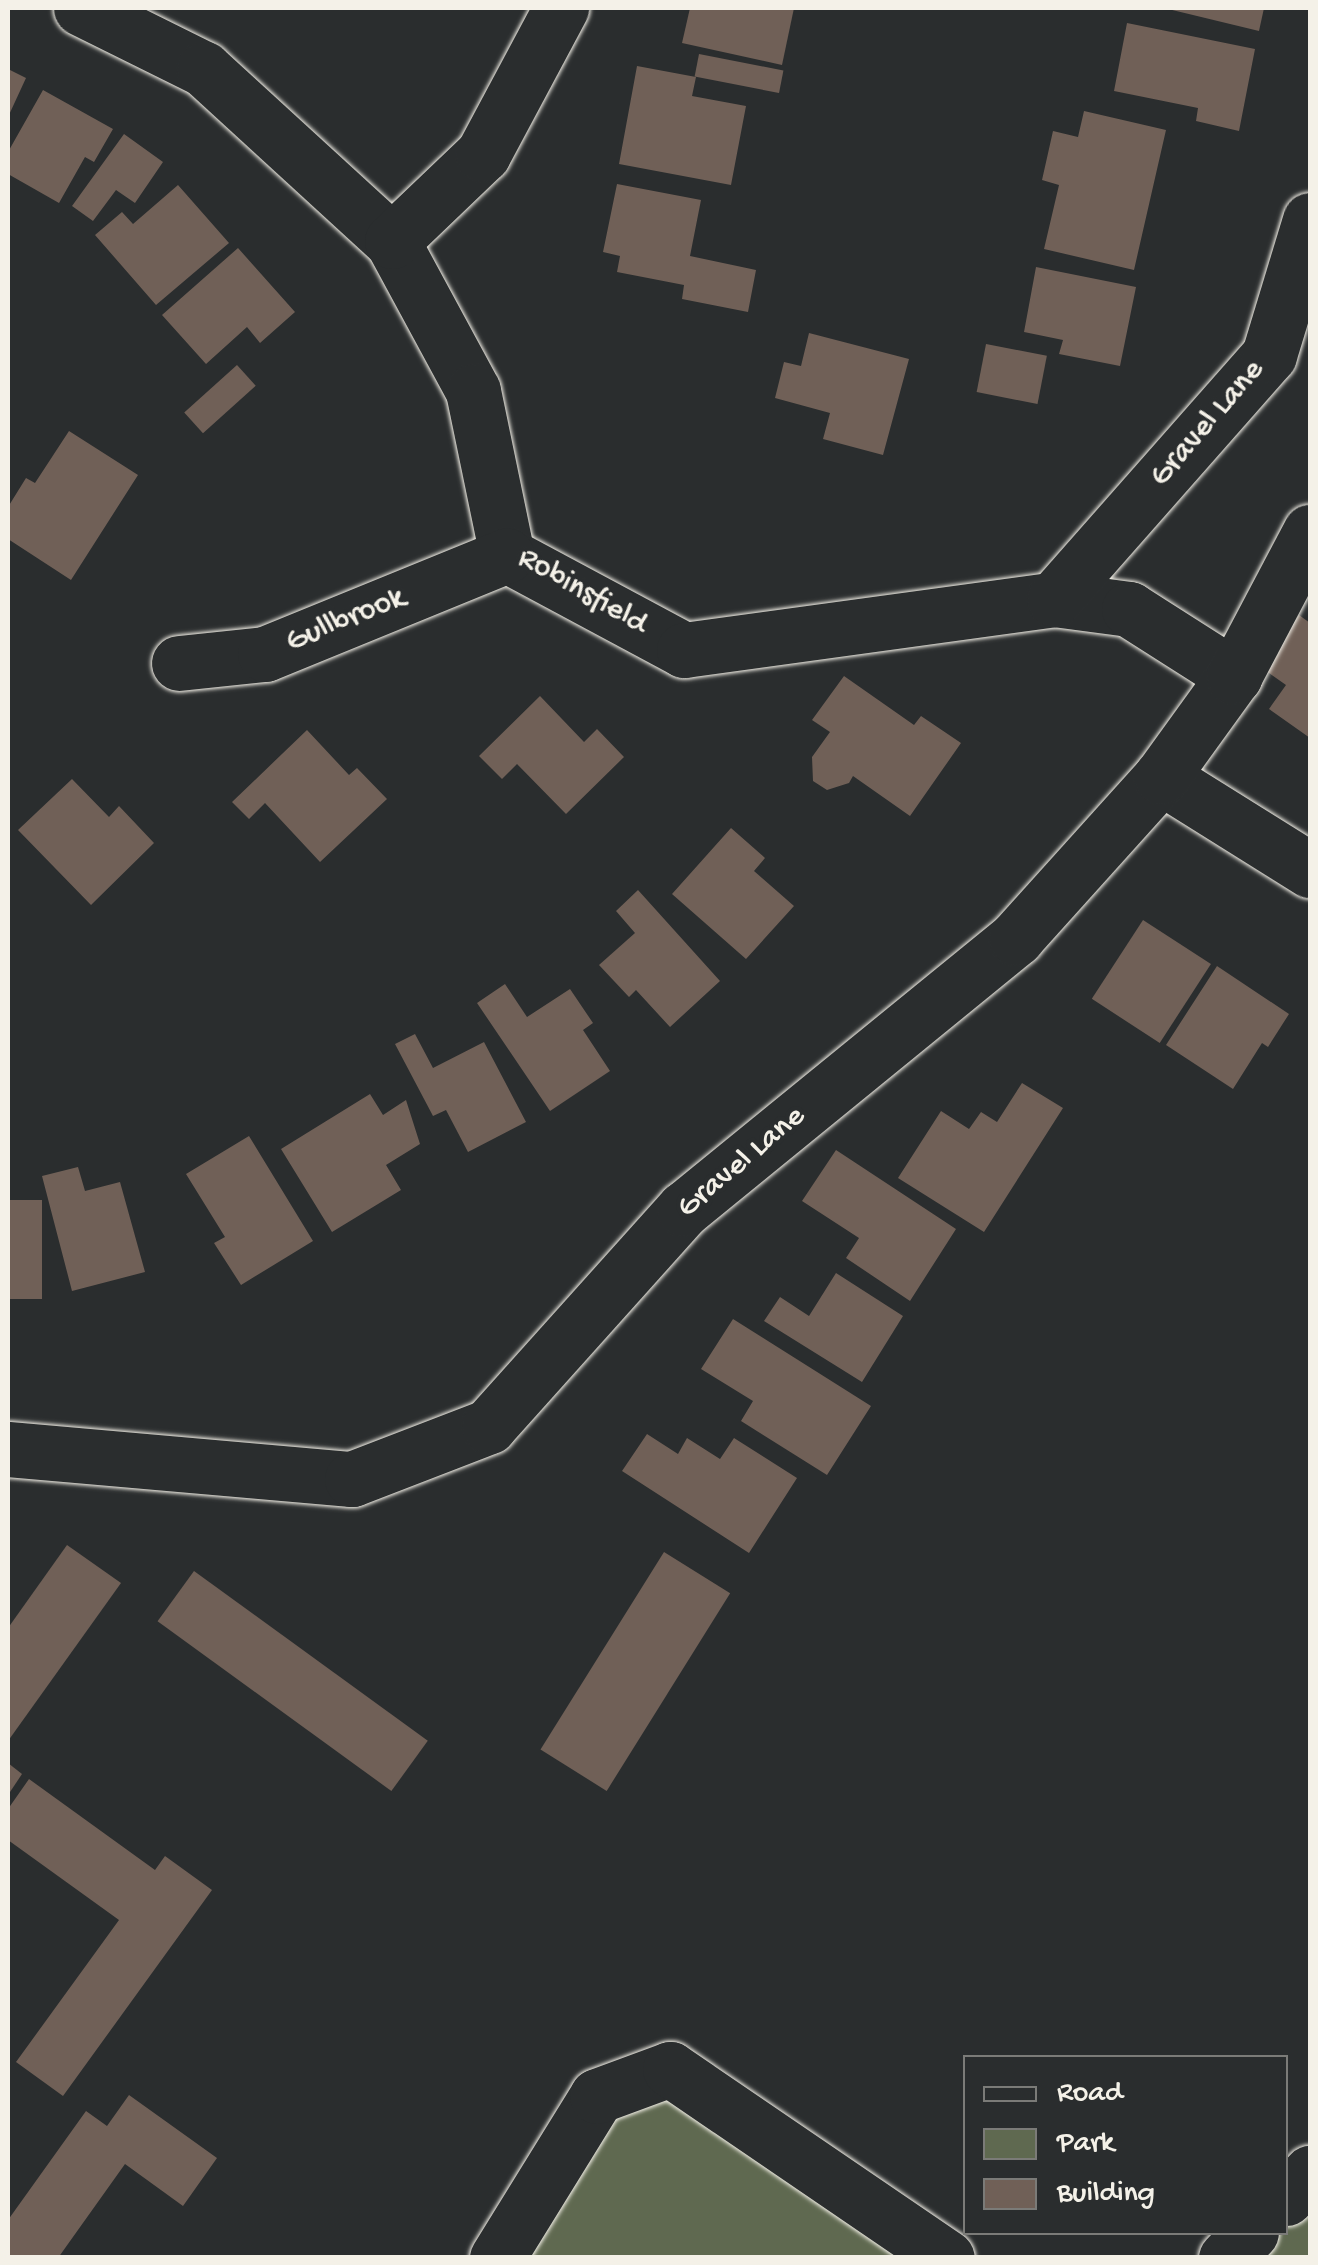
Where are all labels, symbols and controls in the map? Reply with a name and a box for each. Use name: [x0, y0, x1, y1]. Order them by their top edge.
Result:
street label: Gravel Lane: [1142, 353, 1274, 495]
street label: Robinsfield: [510, 540, 654, 644]
street label: Gullbrook: [281, 580, 411, 662]
street label: Gravel Lane: [670, 1098, 814, 1228]
legend: [963, 2055, 1288, 2235]
text: Road: [1057, 2077, 1123, 2112]
text: Park: [1057, 2127, 1114, 2162]
text: Building: [1057, 2177, 1155, 2212]

